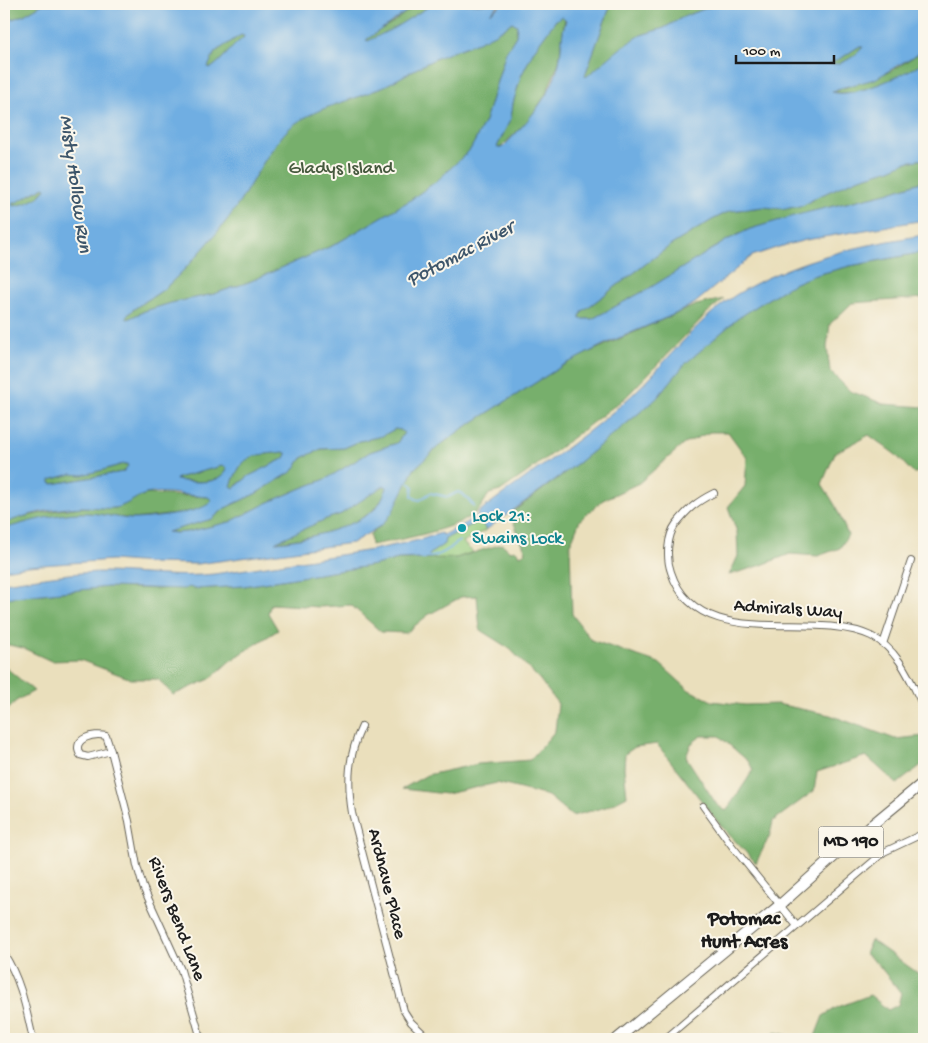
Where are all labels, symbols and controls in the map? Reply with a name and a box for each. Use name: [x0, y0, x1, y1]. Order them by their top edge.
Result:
scale bar: [736, 32, 833, 64]
text: 100 m: [742, 43, 781, 61]
water label: Misty Hollow Run: [53, 114, 95, 255]
park label: Gladys Island: [288, 158, 395, 181]
water label: Potomac River: [404, 215, 522, 293]
place label: Lock 21: Swains Lock: [472, 506, 564, 551]
marker: Lock 21: Swains Lock: [456, 522, 468, 534]
street label: Admirals Way: [733, 595, 844, 625]
street label: Ardnave Place: [361, 826, 411, 942]
road number: MD 190: [818, 826, 884, 858]
street label: Rivers Bend Lane: [142, 854, 210, 984]
district label: Potomac Hunt Acres: [701, 909, 789, 955]

